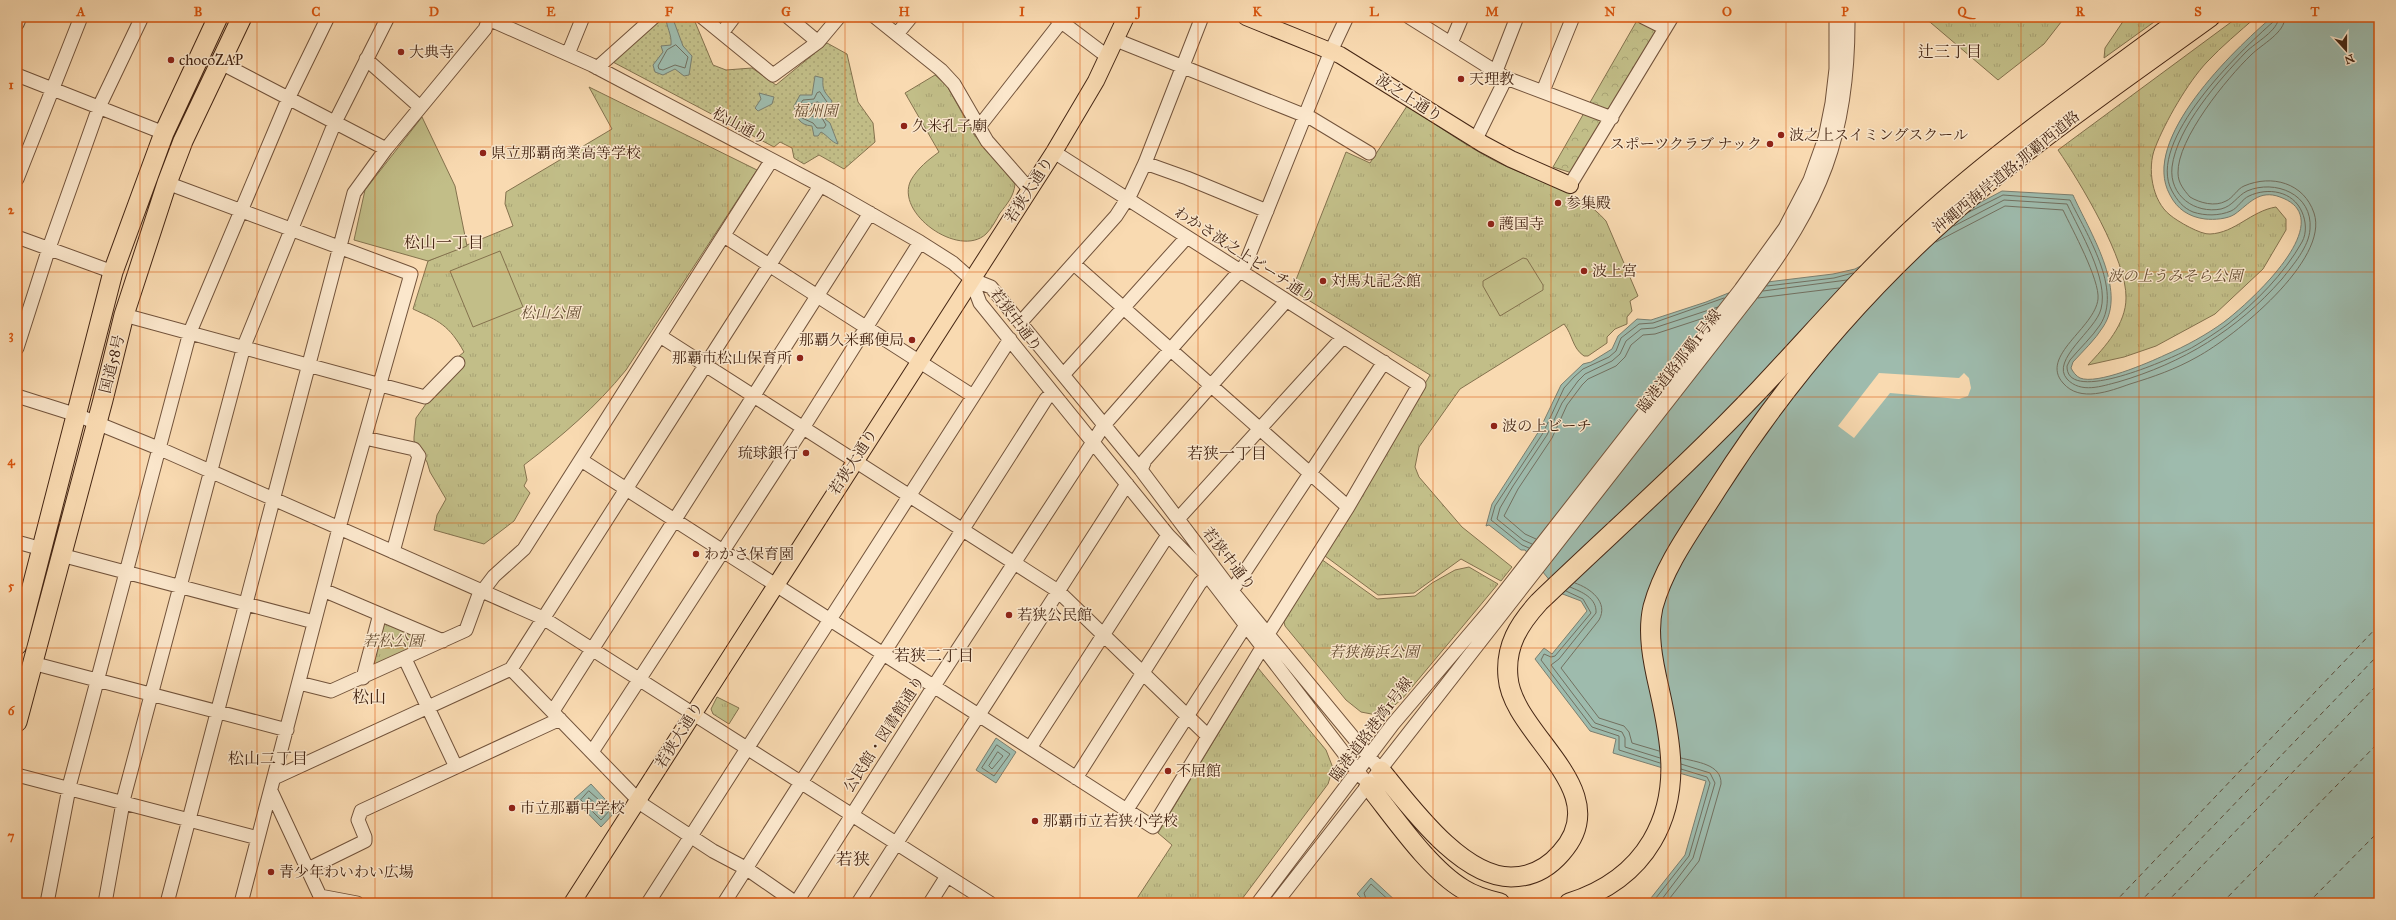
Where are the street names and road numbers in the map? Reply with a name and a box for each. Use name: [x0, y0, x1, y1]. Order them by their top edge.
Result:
street label: 波之上通り: [1372, 70, 1446, 126]
street label: 松山通り: [709, 104, 771, 148]
street label: 沖縄西海岸道路;那覇西道路: [1929, 107, 2083, 237]
street label: 若狭大通り: [1001, 154, 1057, 226]
street label: わかさ波之上ビーチ通り: [1171, 203, 1319, 307]
street label: 若狭中通り: [986, 285, 1046, 355]
street label: 臨港道路那覇1号線: [1633, 306, 1725, 416]
street label: 国道58号: [96, 333, 128, 395]
street label: 若狭大通り: [825, 426, 881, 498]
street label: 若狭中通り: [1199, 524, 1259, 594]
street label: 公民館・図書館通り: [840, 672, 928, 796]
street label: 臨港道路港湾1号線: [1326, 673, 1416, 785]
street label: 若狭大通り: [651, 698, 707, 772]

